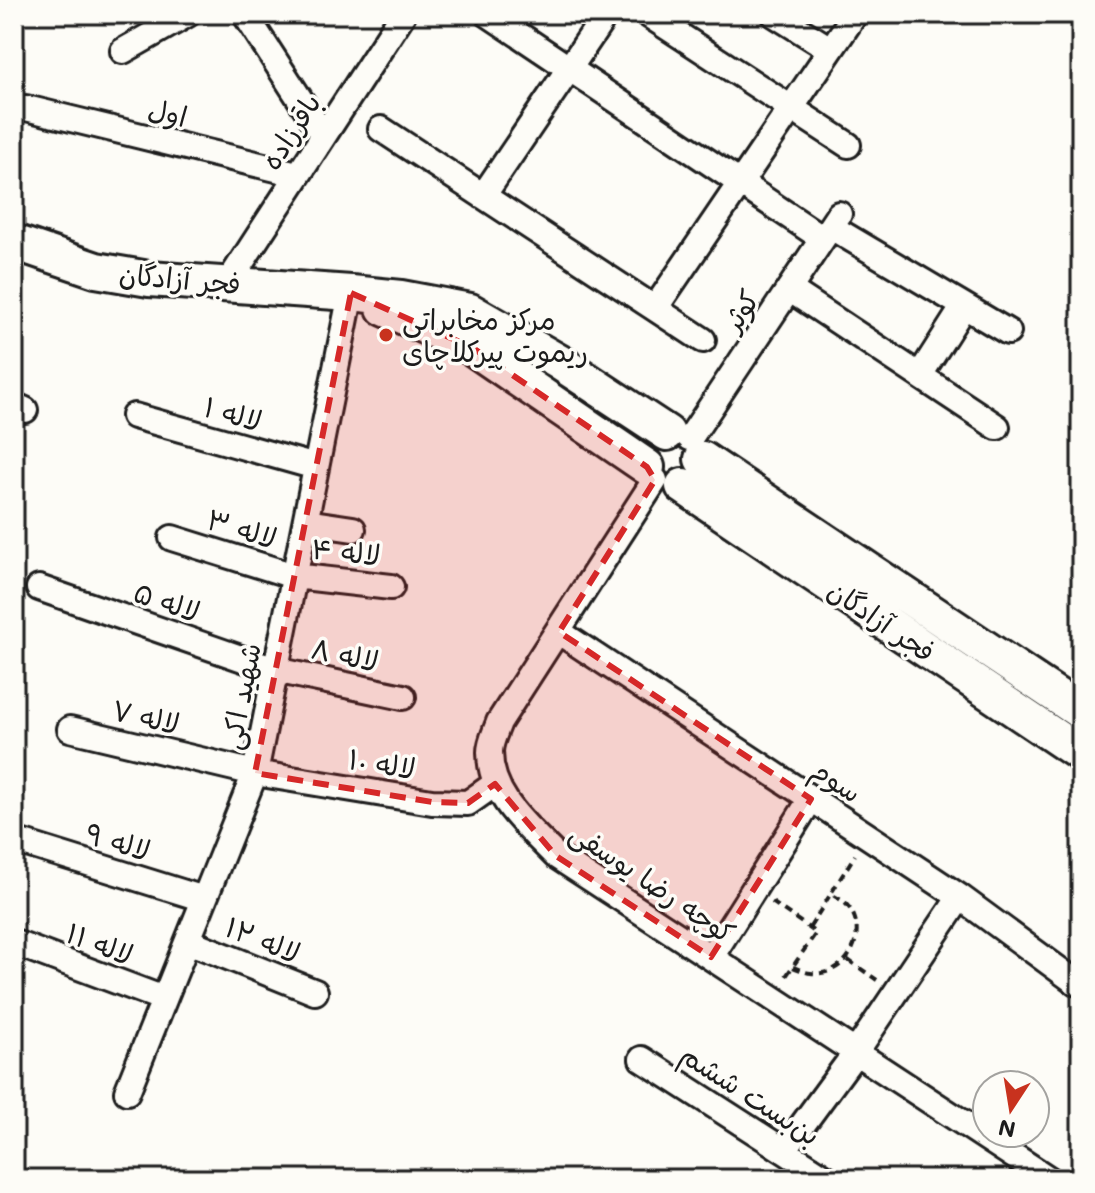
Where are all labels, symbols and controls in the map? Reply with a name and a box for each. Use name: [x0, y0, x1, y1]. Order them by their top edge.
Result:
street label: باقرزاده: [252, 86, 329, 177]
street label: اول: [145, 90, 191, 134]
street label: فجر آزادگان: [118, 255, 242, 301]
street label: کوثر: [712, 282, 767, 339]
place label: مرکز مخابراتی ریموت پیرکلاچای: [402, 301, 588, 371]
marker: مرکز مخابراتی ریموت پیرکلاچای: [377, 326, 395, 344]
street label: لاله ۱: [200, 388, 266, 438]
street label: لاله ۳: [203, 500, 281, 556]
street label: لاله ۴: [310, 529, 382, 573]
street label: فجر آزادگان: [821, 571, 943, 669]
street label: لاله ۵: [129, 573, 205, 629]
street label: لاله ۸: [308, 629, 382, 679]
street label: شهید اکی: [212, 640, 269, 753]
street label: لاله ۷: [109, 691, 183, 741]
street label: لاله ۱۰: [346, 740, 418, 786]
street label: سوم: [802, 750, 869, 814]
street label: لاله ۹: [81, 814, 155, 868]
street label: کوچه رضا یوسفی: [563, 814, 742, 951]
street label: لاله ۱۲: [220, 908, 306, 970]
street label: لاله ۱۱: [62, 914, 138, 972]
street label: بن‌بست ششم: [672, 1035, 828, 1157]
north arrow: [971, 1069, 1051, 1149]
text: N: [996, 1113, 1018, 1145]

